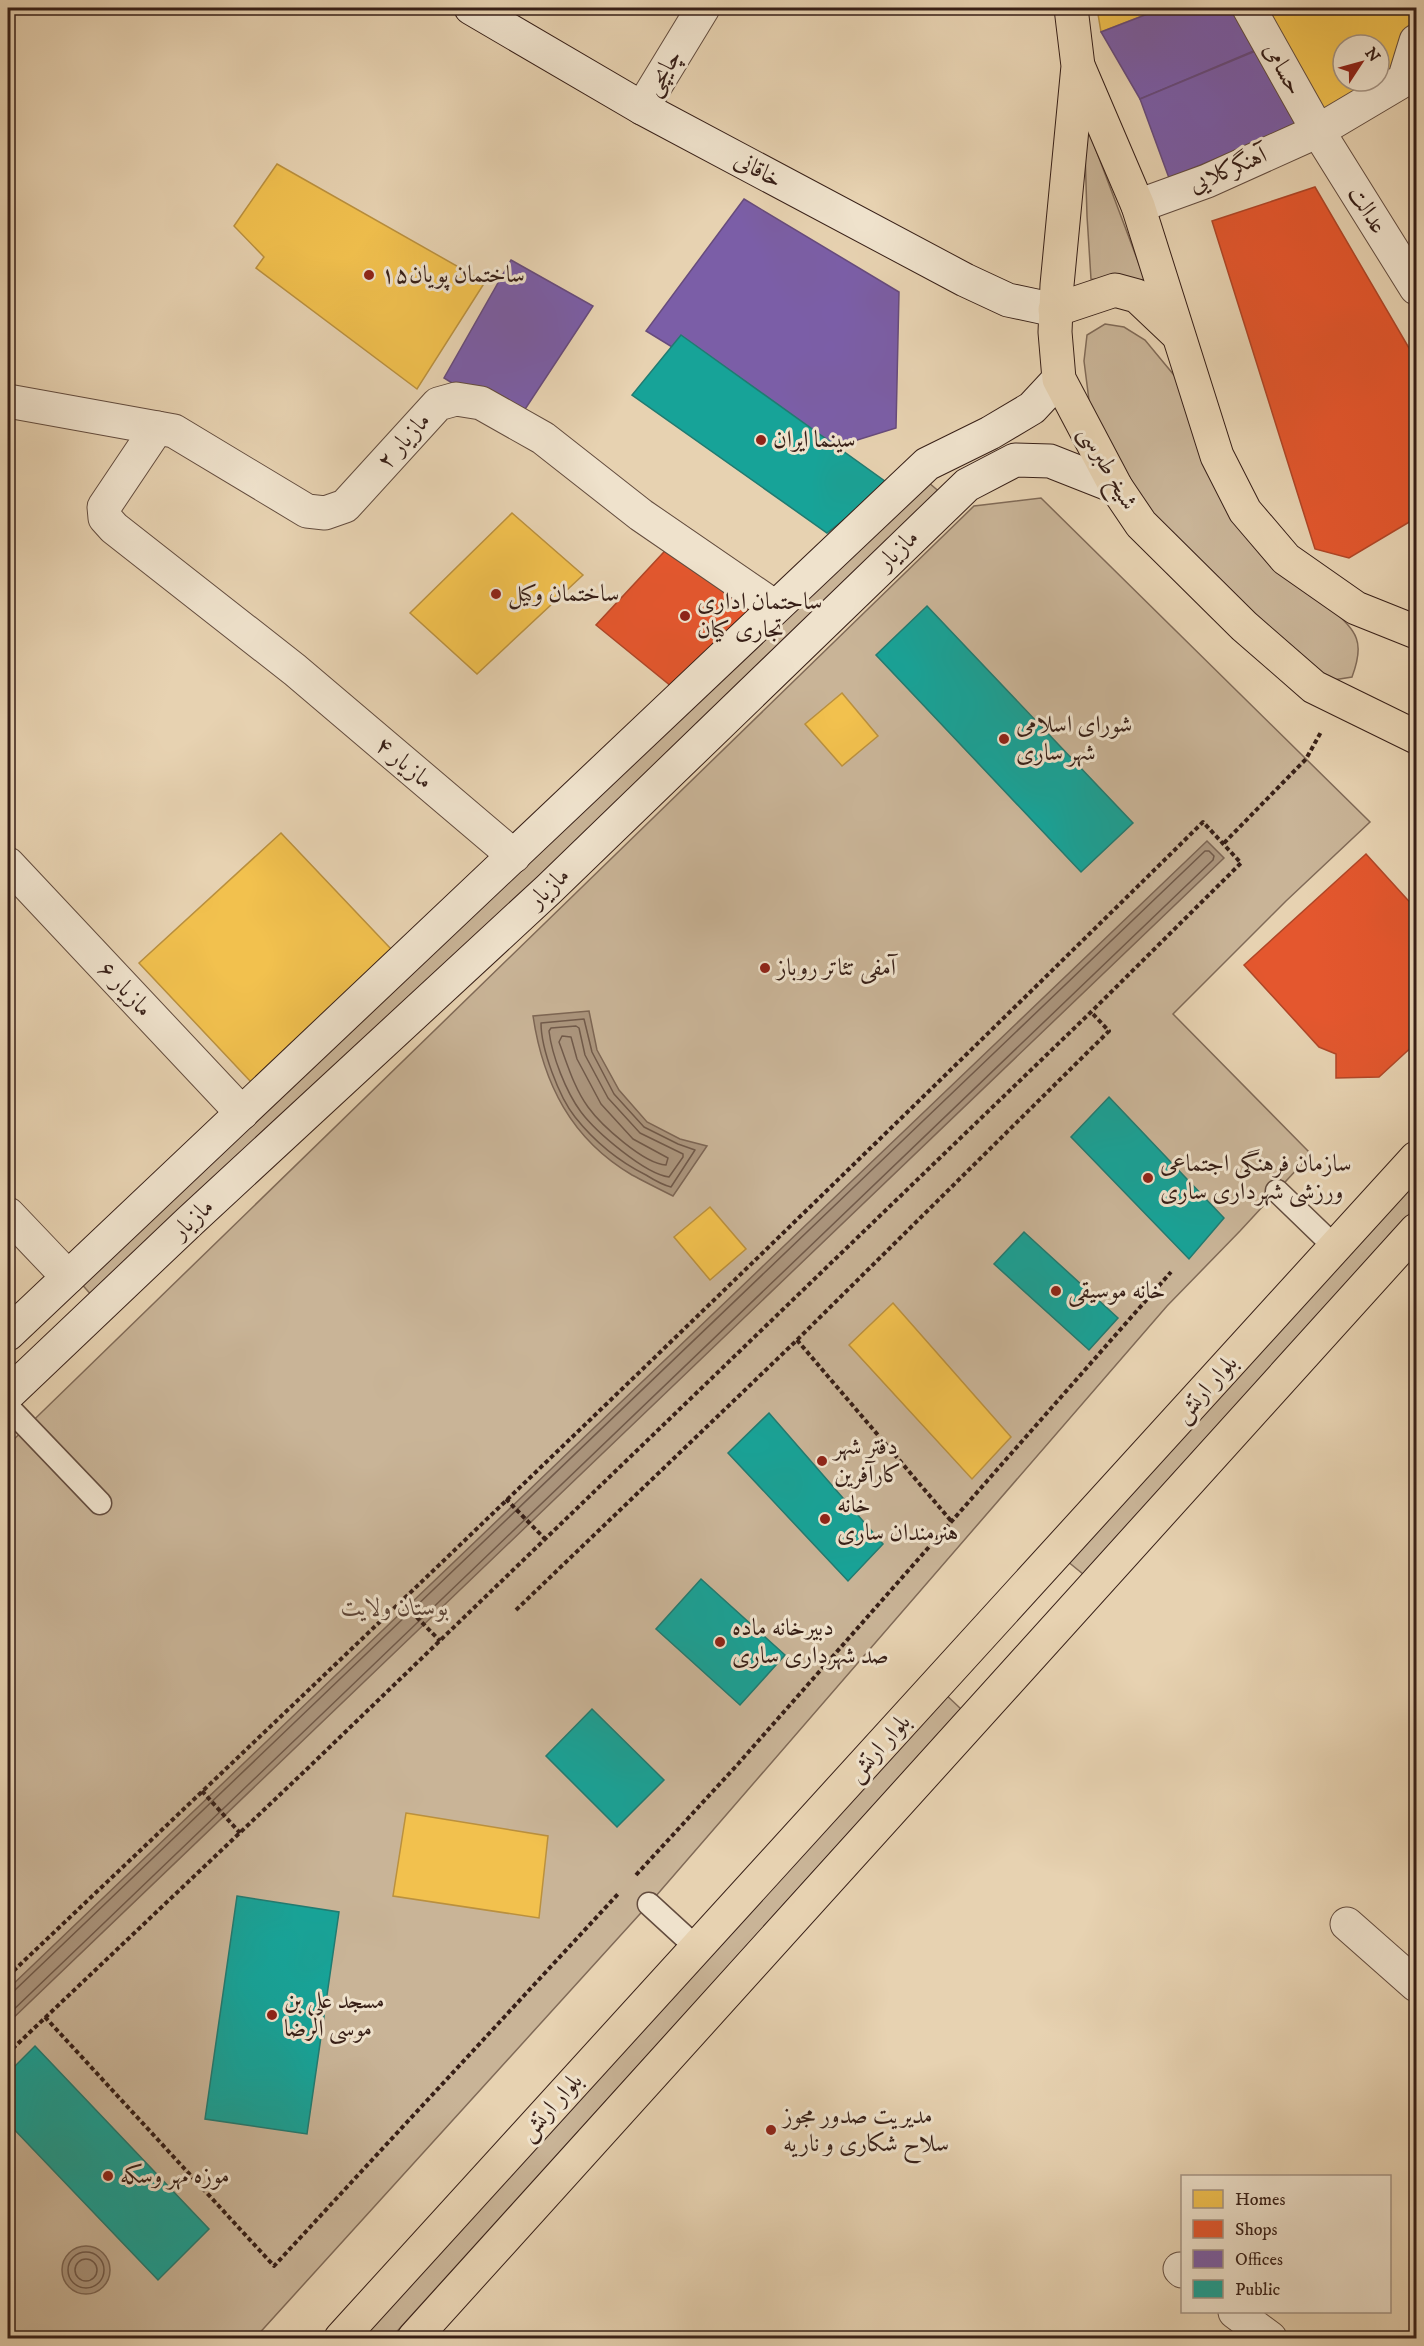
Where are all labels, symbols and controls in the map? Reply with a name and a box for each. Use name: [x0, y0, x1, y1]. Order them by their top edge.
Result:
north arrow: [1331, 33, 1391, 93]
street label: حسامی: [1256, 37, 1310, 101]
street label: چایچی: [637, 44, 689, 102]
text: N: [1360, 44, 1384, 66]
street label: آهنگرکلایی: [1184, 139, 1274, 200]
street label: خاقانی: [729, 145, 787, 195]
street label: عدالت: [1341, 180, 1393, 240]
place label: ساختمان پویان۱۵: [381, 260, 525, 291]
marker: ساختمان پویان۱۵: [362, 268, 376, 282]
street label: مازیار ۲: [371, 406, 437, 476]
street label: شیخ طبرسی: [1068, 420, 1144, 518]
place label: سینما ایران: [773, 425, 856, 455]
marker: سینما ایران: [754, 433, 768, 447]
street label: مازیار: [869, 523, 925, 578]
place label: ساختمان وکیل: [508, 579, 619, 610]
marker: ساختمان وکیل: [489, 587, 503, 601]
place label: ساحتمان اداری تجاری کیان: [697, 587, 822, 645]
marker: ساحتمان اداری تجاری کیان: [678, 609, 692, 623]
place label: شورای اسلامی شهر ساری: [1016, 710, 1132, 768]
street label: مازیار ۴: [369, 730, 439, 796]
marker: شورای اسلامی شهر ساری: [997, 732, 1011, 746]
street label: مازیار: [520, 861, 576, 916]
place label: آمفی تئاتر روباز: [775, 953, 899, 984]
street label: مازیار ۶: [91, 955, 159, 1023]
marker: آمفی تئاتر روباز: [758, 961, 772, 975]
place label: سازمان فرهنگی اجتماعی ورزشی شهرداری ساری: [1160, 1149, 1352, 1208]
marker: سازمان فرهنگی اجتماعی ورزشی شهرداری ساری: [1141, 1171, 1155, 1185]
street label: مازیار: [164, 1192, 220, 1247]
place label: خانه موسیقی: [1068, 1276, 1166, 1307]
marker: خانه موسیقی: [1049, 1284, 1063, 1298]
street label: بلوار ارتش: [1168, 1349, 1244, 1429]
place label: دفتر شهر کارآفرین: [831, 1432, 902, 1490]
marker: دفتر شهر کارآفرین: [815, 1454, 829, 1468]
place label: خانه هنرمندان ساری: [837, 1490, 959, 1548]
marker: خانه هنرمندان ساری: [818, 1512, 832, 1526]
park label: بوستان ولایت: [341, 1593, 449, 1623]
place label: دبیرخانه ماده صد شهرداری ساری: [732, 1613, 889, 1671]
marker: دبیرخانه ماده صد شهرداری ساری: [713, 1635, 727, 1649]
street label: بلوار ارتش: [841, 1708, 917, 1788]
place label: مسجد علی بن موسی الرضا: [284, 1986, 385, 2045]
marker: مسجد علی بن موسی الرضا: [265, 2008, 279, 2022]
street label: بلوار ارتش: [513, 2067, 589, 2147]
place label: مدیریت صدور مجوز سلاح شکاری و ناریه: [781, 2101, 949, 2164]
marker: مدیریت صدور مجوز سلاح شکاری و ناریه: [764, 2123, 778, 2137]
place label: موزه مهر وسکه: [120, 2161, 230, 2191]
marker: موزه مهر وسکه: [101, 2169, 115, 2183]
legend: [1181, 2175, 1391, 2313]
text: Homes: [1235, 2189, 1286, 2211]
text: Shops: [1235, 2219, 1278, 2241]
text: Offices: [1235, 2249, 1283, 2271]
text: Public: [1235, 2279, 1281, 2301]

